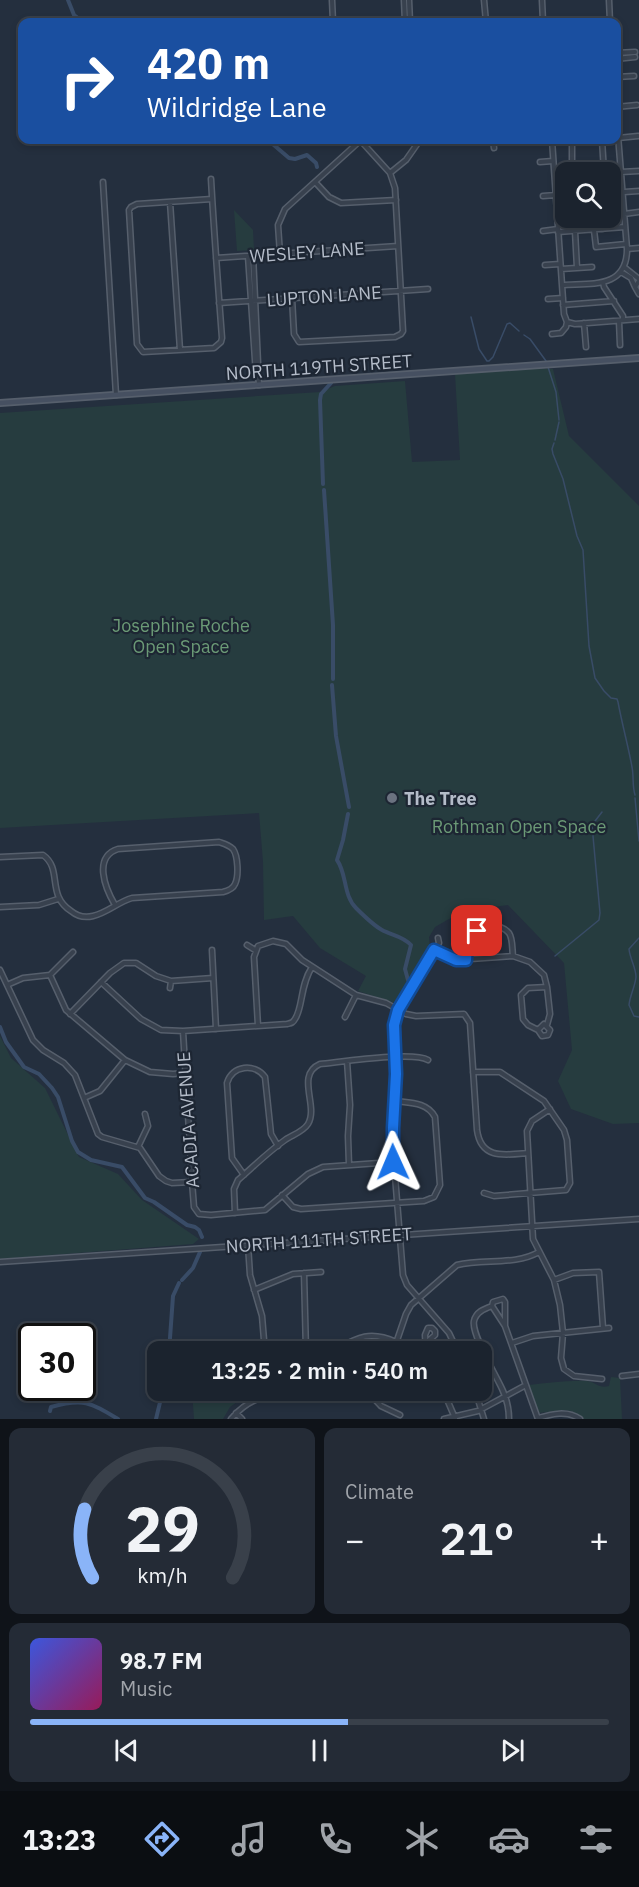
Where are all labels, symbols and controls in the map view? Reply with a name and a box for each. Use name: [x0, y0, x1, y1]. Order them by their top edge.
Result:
text: 420 m: [147, 36, 270, 91]
icon: right: [48, 42, 126, 120]
text: Wildridge Lane: [147, 89, 327, 124]
map controls: [555, 162, 621, 228]
button: search: [555, 162, 621, 228]
street label: WESLEY LANE: [249, 237, 365, 267]
street label: LUPTON LANE: [266, 281, 382, 311]
street label: NORTH 119TH STREET: [225, 349, 413, 385]
park label: Josephine Roche Open Space: [112, 614, 250, 658]
place label: The Tree: [404, 787, 477, 810]
marker: The Tree: [385, 791, 399, 805]
park label: Rothman Open Space: [432, 815, 606, 838]
pin: [451, 905, 502, 956]
icon: arrive: [460, 914, 493, 947]
street label: ACADIA AVENUE: [172, 1051, 204, 1189]
position arrow: [361, 1130, 425, 1194]
street label: NORTH 111TH STREET: [225, 1222, 413, 1258]
speed limit sign: 30: [18, 1323, 96, 1401]
text: 13:25 · 2 min · 540 m: [211, 1356, 428, 1385]
text: Climate: [345, 1478, 414, 1505]
text: 29: [125, 1488, 199, 1569]
text: 21°: [439, 1509, 515, 1567]
text: −: [345, 1518, 365, 1561]
text: +: [589, 1518, 609, 1561]
text: km/h: [137, 1561, 187, 1589]
text: 98.7 FM: [120, 1646, 203, 1675]
text: Music: [120, 1675, 172, 1702]
icon: previous: [110, 1734, 143, 1767]
icon: pause: [303, 1734, 336, 1767]
icon: next: [496, 1734, 529, 1767]
icon: directions: [141, 1818, 183, 1860]
icon: music: [228, 1818, 270, 1860]
icon: phone: [314, 1818, 356, 1860]
icon: climate: [401, 1818, 443, 1860]
icon: car: [488, 1818, 530, 1860]
icon: filters: [575, 1818, 617, 1860]
text: 13:23: [22, 1822, 96, 1857]

